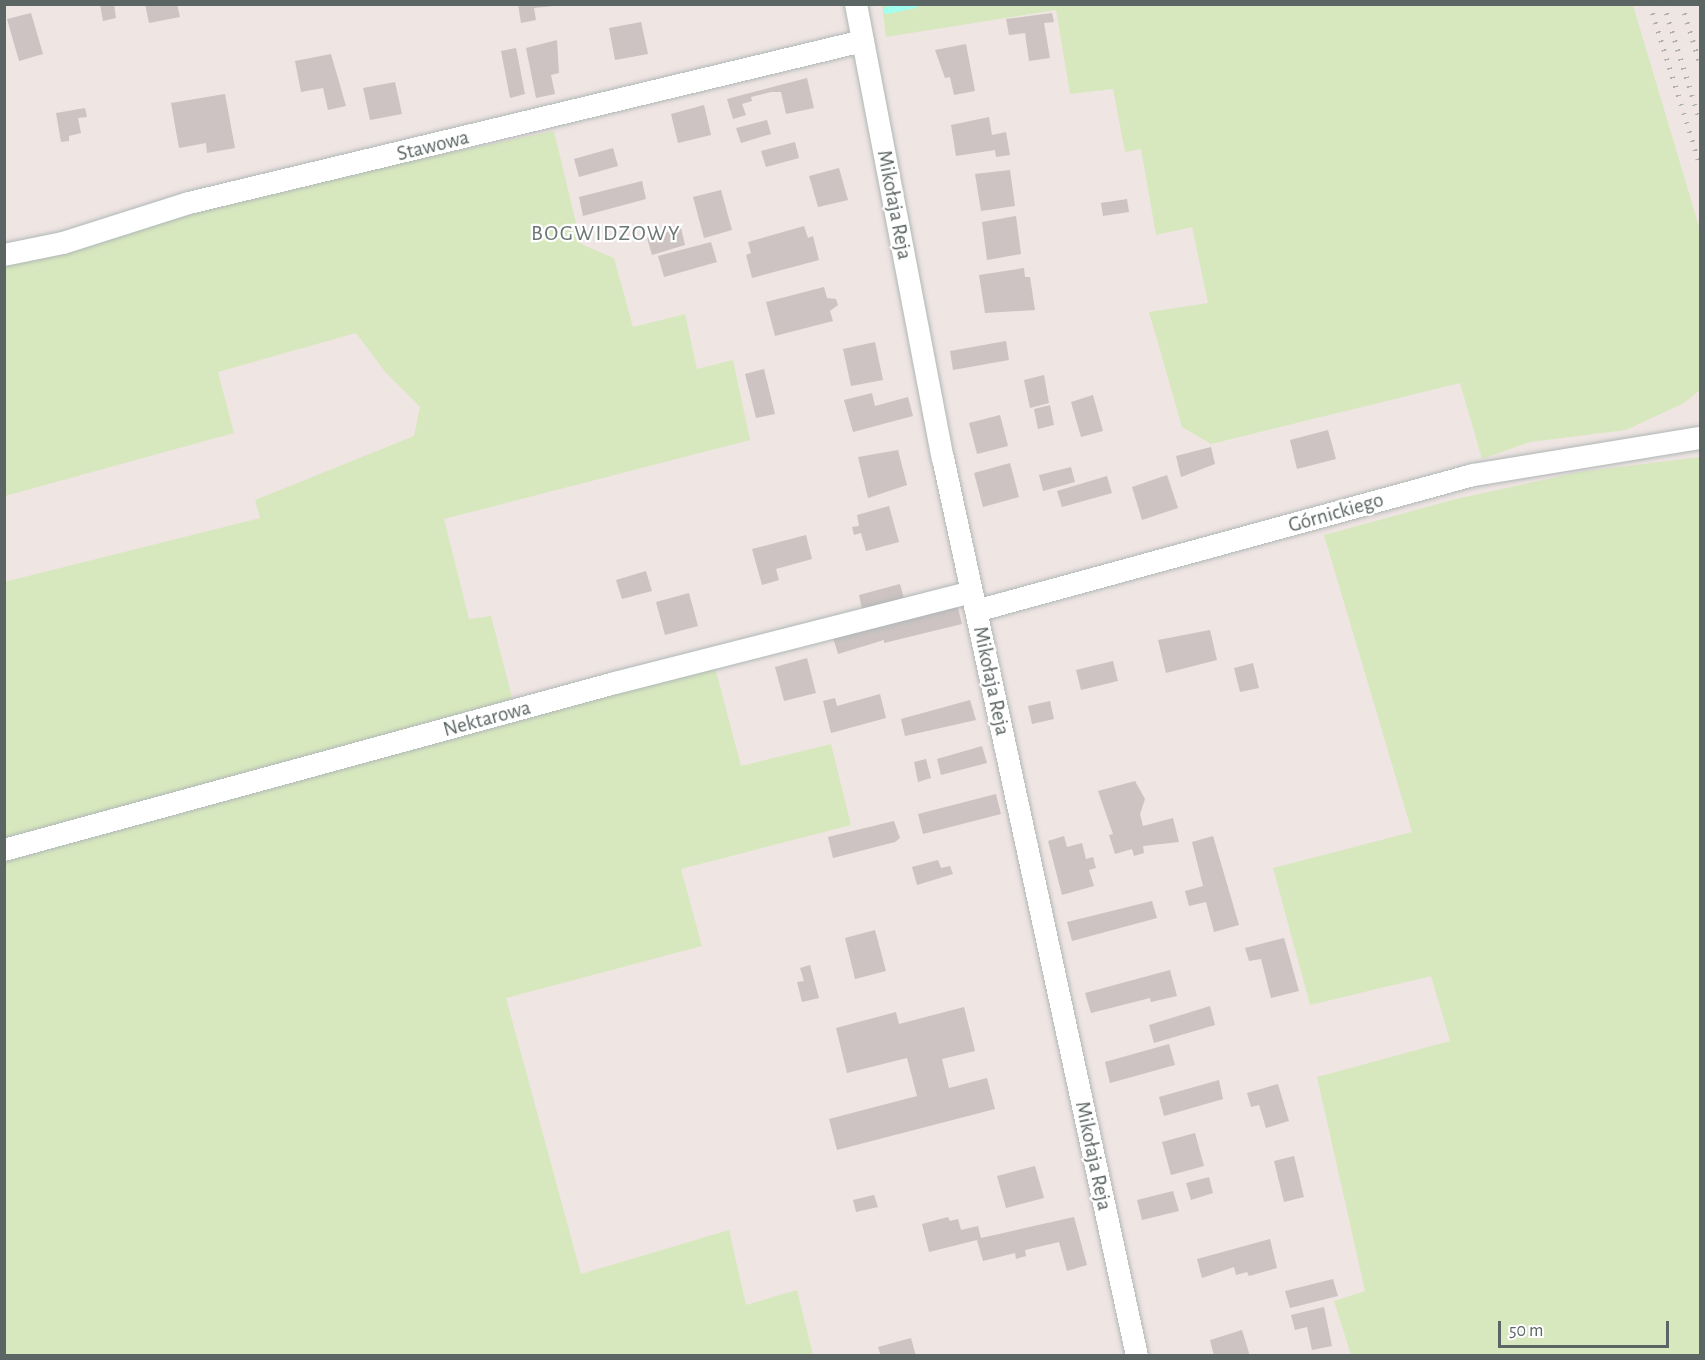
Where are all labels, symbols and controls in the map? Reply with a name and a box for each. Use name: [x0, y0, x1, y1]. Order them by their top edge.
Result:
street label: Stawowa: [394, 125, 472, 167]
street label: Mikołaja Reja: [871, 148, 917, 262]
district label: BOGWIDZOWY: [531, 221, 681, 247]
street label: Górnickiego: [1286, 487, 1386, 539]
street label: Mikołaja Reja: [967, 624, 1015, 738]
street label: Nektarowa: [440, 695, 534, 743]
street label: Mikołaja Reja: [1069, 1099, 1117, 1213]
scale bar: [1501, 1309, 1672, 1347]
text: 50 m: [1509, 1322, 1543, 1340]

